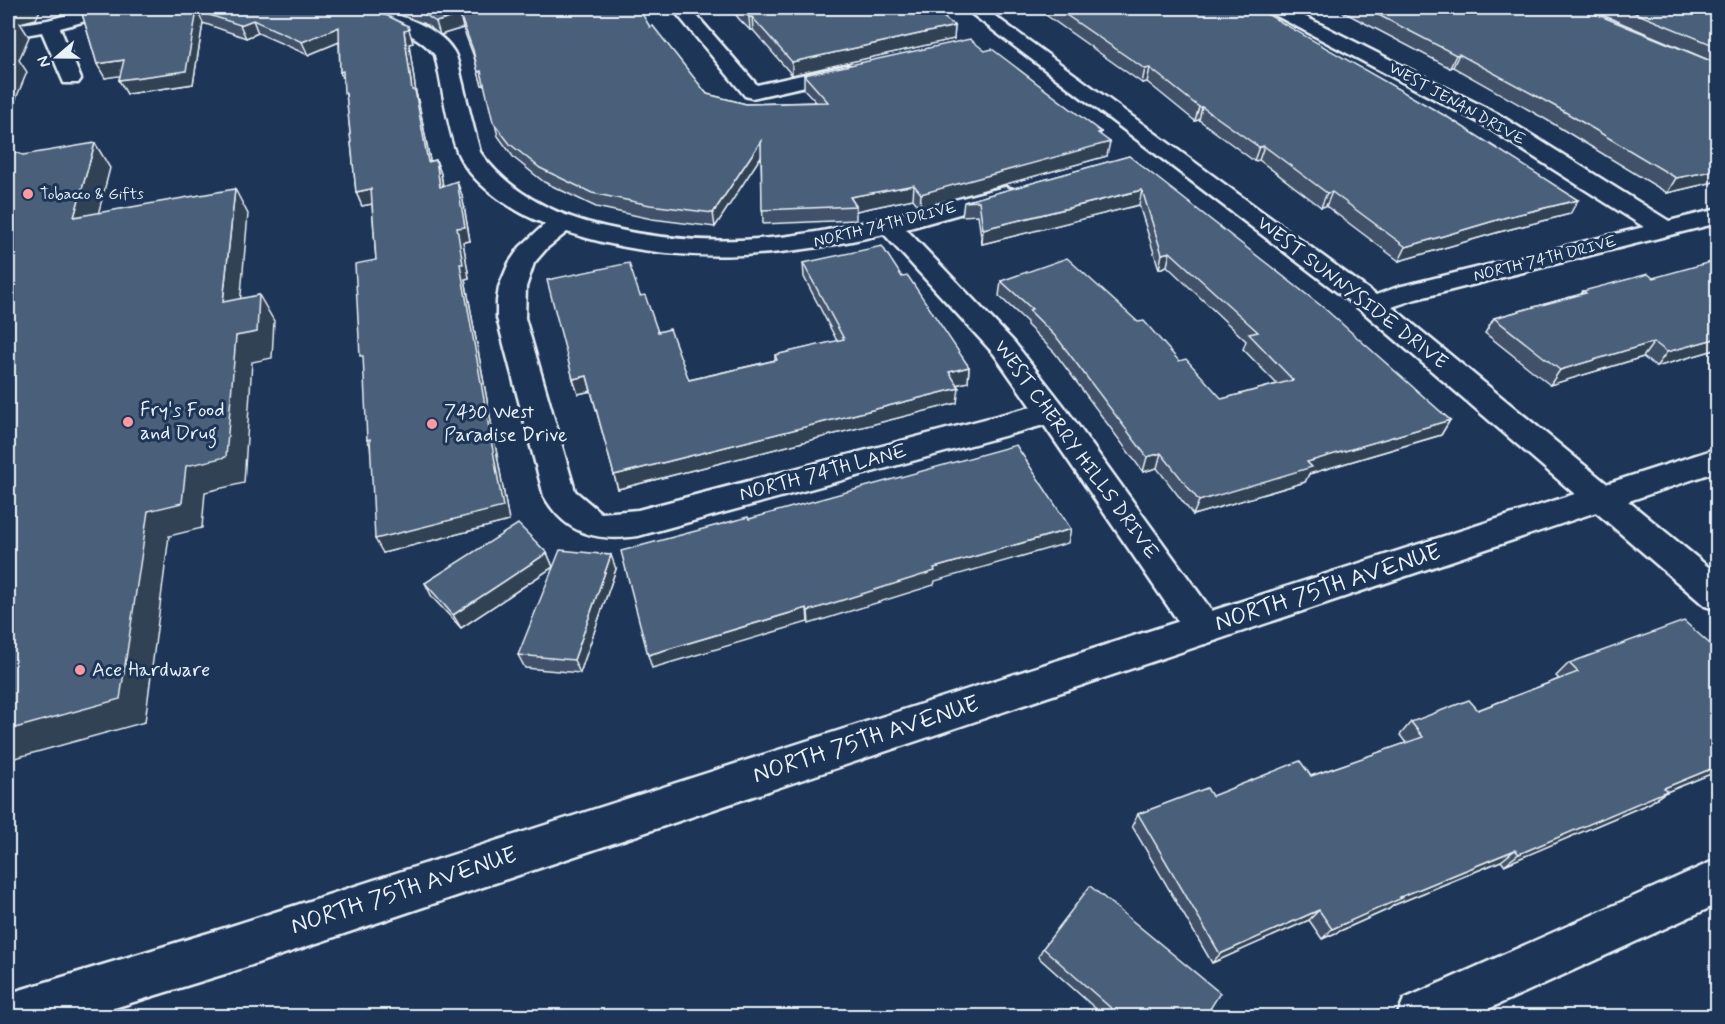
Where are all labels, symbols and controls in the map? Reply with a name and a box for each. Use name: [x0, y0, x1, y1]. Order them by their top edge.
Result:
north arrow: [27, 27, 87, 87]
text: N: [33, 53, 56, 70]
street label: WEST JENAN DRIVE: [1385, 58, 1529, 150]
place label: Tobacco & Gifts: [40, 184, 144, 205]
marker: Tobacco & Gifts: [21, 187, 35, 201]
street label: NORTH 74TH DRIVE: [811, 197, 959, 253]
street label: WEST SUNNYSIDE DRIVE: [1251, 210, 1453, 376]
street label: NORTH 74TH DRIVE: [1471, 231, 1619, 287]
street label: WEST CHERRY HILLS DRIVE: [987, 335, 1165, 565]
place label: Fry's Food and Drug: [140, 397, 225, 449]
place label: 7430 West Paradise Drive: [444, 399, 567, 449]
marker: Fry's Food and Drug: [121, 415, 135, 429]
marker: 7430 West Paradise Drive: [425, 417, 439, 431]
street label: NORTH 74TH LANE: [736, 438, 910, 508]
street label: NORTH 75TH AVENUE: [1211, 537, 1445, 639]
place label: Ace Hardware: [92, 657, 210, 684]
marker: Ace Hardware: [73, 663, 87, 677]
street label: NORTH 75TH AVENUE: [749, 689, 983, 791]
street label: NORTH 75TH AVENUE: [287, 840, 521, 942]

